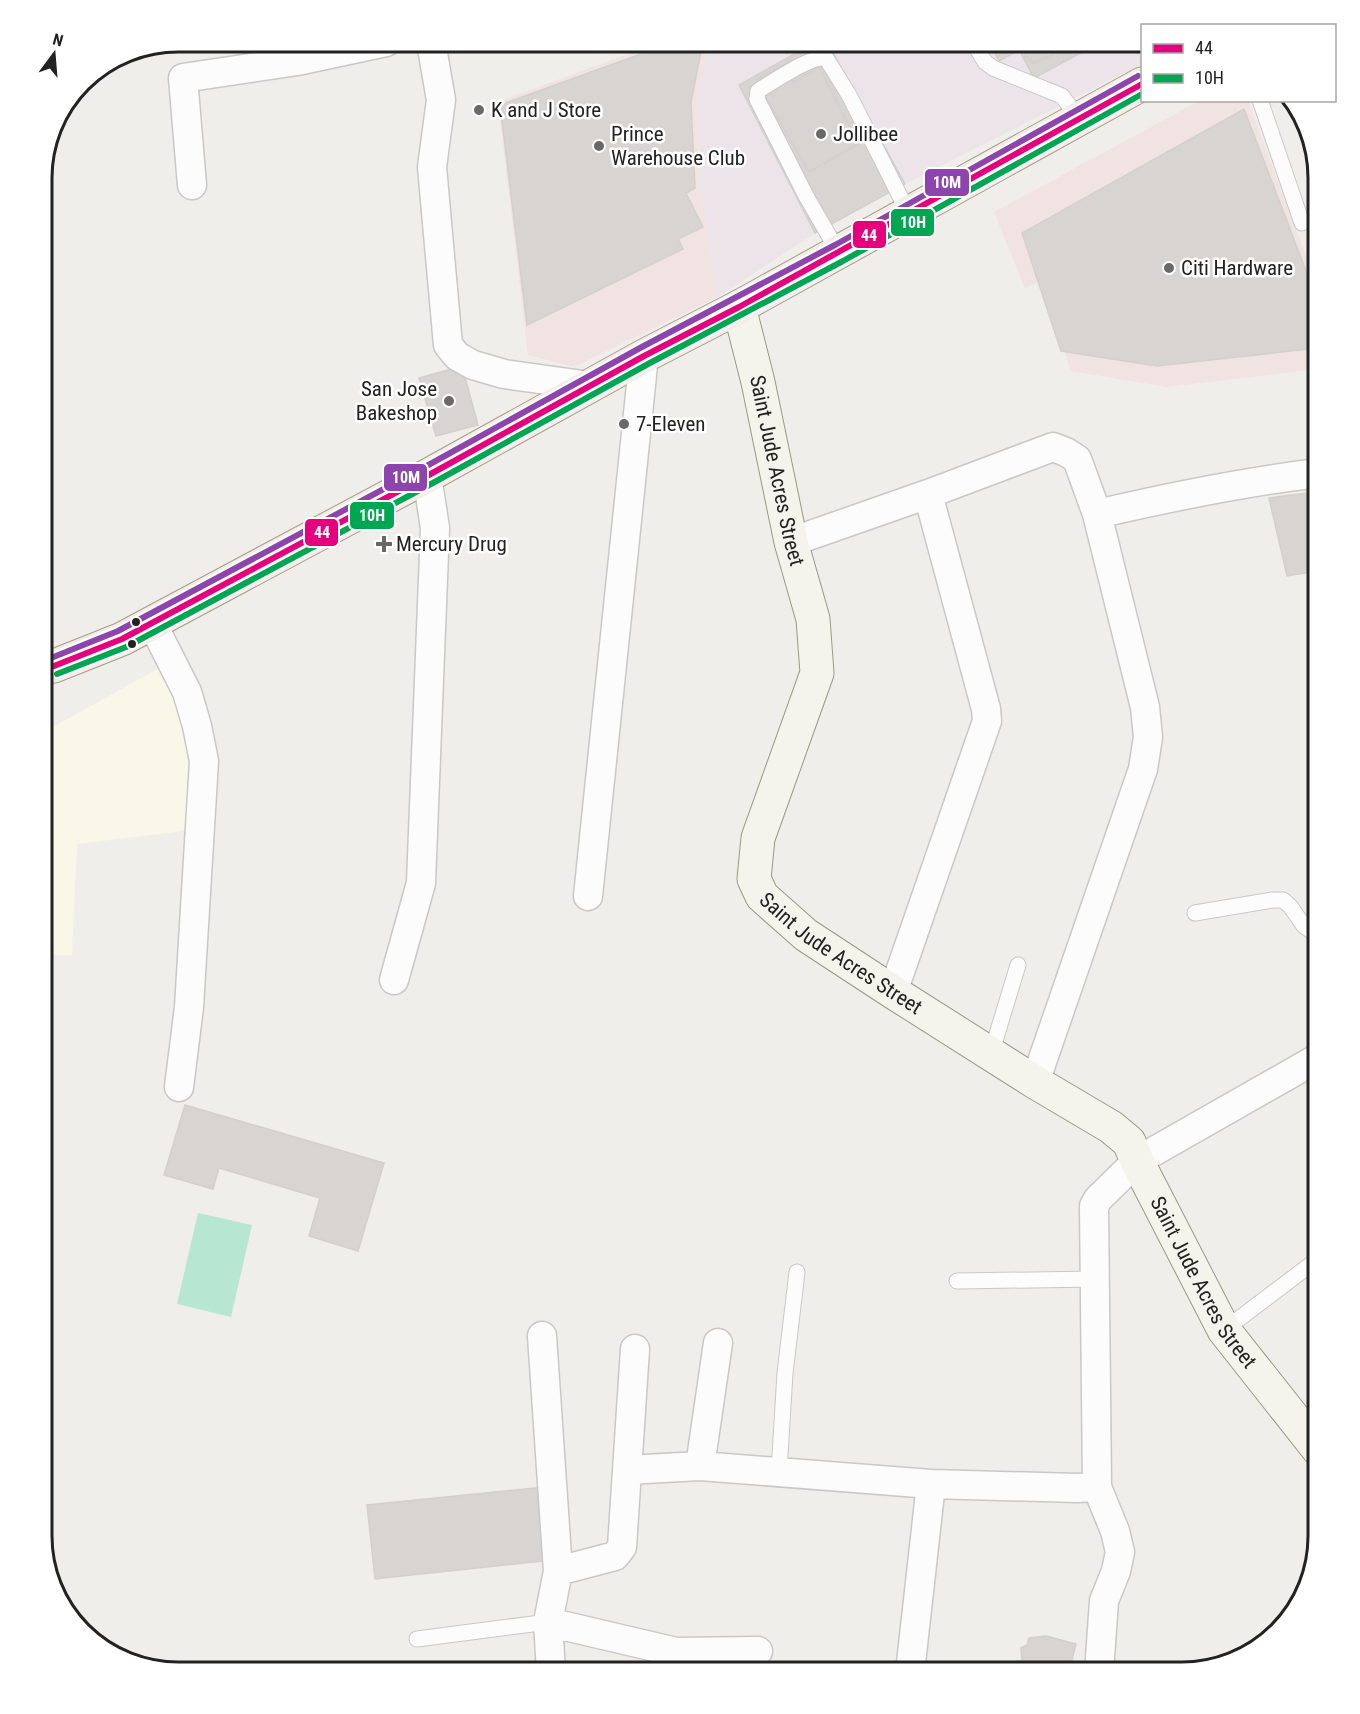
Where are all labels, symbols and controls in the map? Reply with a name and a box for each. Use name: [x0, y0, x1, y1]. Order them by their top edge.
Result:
north arrow: [24, 24, 84, 84]
legend: [1141, 24, 1336, 102]
text: N: [51, 30, 65, 51]
text: 44: [1195, 37, 1213, 58]
text: 10H: [1195, 67, 1224, 88]
place label: K and J Store: [491, 98, 601, 122]
marker: K and J Store: [472, 103, 486, 117]
place label: Prince Warehouse Club: [611, 122, 745, 170]
place label: Jollibee: [833, 122, 898, 146]
marker: Jollibee: [814, 127, 828, 141]
marker: Prince Warehouse Club: [592, 139, 606, 153]
line badge: 10M: [924, 168, 970, 197]
text: 10M: [933, 173, 961, 192]
line badge: 10H: [890, 208, 935, 237]
text: 10H: [900, 213, 926, 232]
line badge: 44: [852, 220, 887, 249]
text: 44: [861, 226, 877, 245]
place label: Citi Hardware: [1181, 256, 1293, 280]
marker: Citi Hardware: [1162, 261, 1176, 275]
street label: Saint Jude Acres Street: [745, 373, 809, 569]
place label: San Jose Bakeshop: [356, 377, 437, 425]
marker: San Jose Bakeshop: [442, 394, 456, 408]
place label: 7-Eleven: [636, 412, 705, 436]
marker: 7-Eleven: [617, 417, 631, 431]
line badge: 10M: [383, 463, 428, 492]
text: 10M: [392, 468, 420, 487]
line badge: 10H: [349, 501, 395, 530]
text: 10H: [359, 506, 385, 525]
line badge: 44: [304, 518, 339, 547]
text: 44: [314, 523, 330, 542]
place label: Mercury Drug: [396, 532, 507, 556]
marker: Mercury Drug: [377, 537, 391, 551]
unlabelled marker: [130, 616, 142, 628]
unlabelled marker: [126, 638, 138, 650]
street label: Saint Jude Acres Street: [755, 888, 926, 1019]
street label: Saint Jude Acres Street: [1145, 1192, 1262, 1373]

